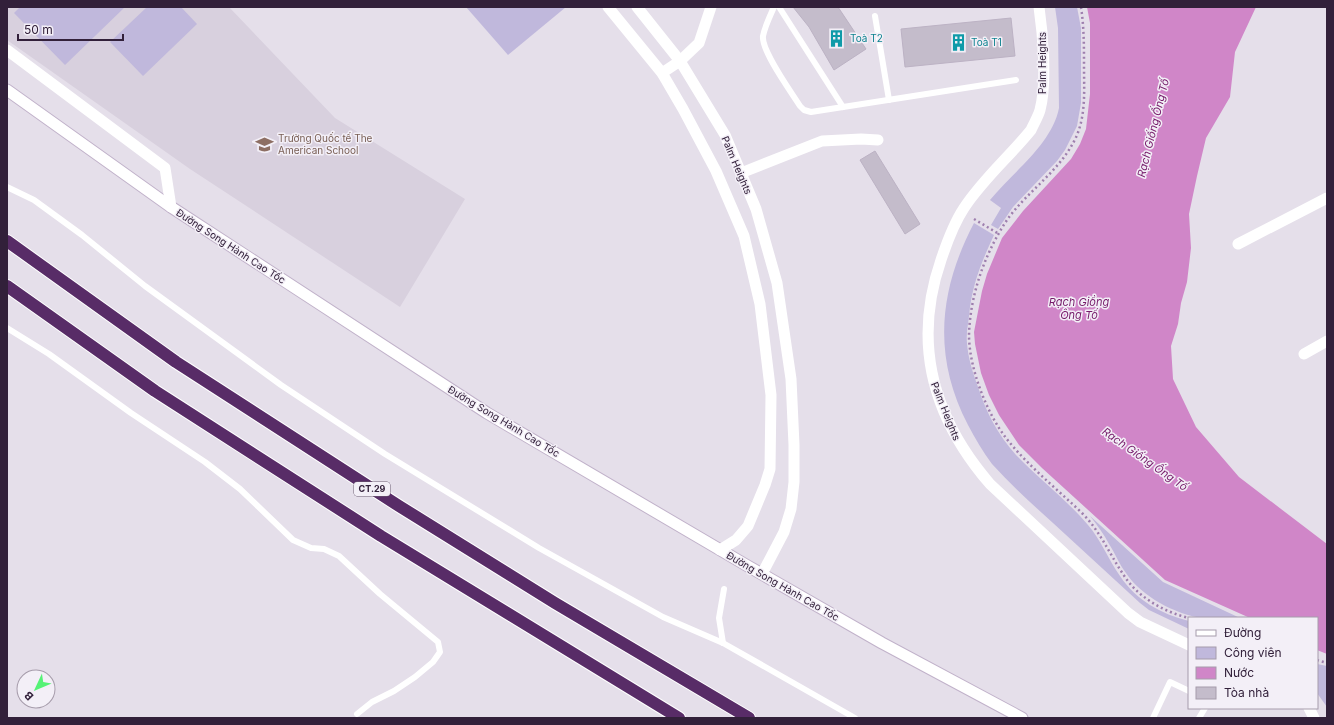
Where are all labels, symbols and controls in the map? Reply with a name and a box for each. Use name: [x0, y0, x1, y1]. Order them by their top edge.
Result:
scale bar: [18, 16, 123, 42]
text: 50 m: [24, 22, 53, 37]
building icon: Toà T2: [827, 28, 847, 48]
place label: Toà T2: [850, 32, 883, 44]
building icon: Toà T1: [948, 32, 968, 52]
street label: Palm Heights: [1036, 32, 1048, 94]
place label: Toà T1: [971, 36, 1002, 48]
water label: Rạch Giống Ống Tố: [1133, 76, 1172, 179]
place label: Trường Quốc tế The American School: [278, 132, 373, 156]
school or university icon: Trường Quốc tế The American School: [255, 134, 275, 154]
street label: Palm Heights: [719, 134, 755, 196]
street label: Đường Song Hành Cao Tốc: [174, 206, 288, 286]
water label: Rạch Giồng Ông Tố: [1049, 295, 1109, 322]
street label: Palm Heights: [929, 380, 963, 442]
street label: Đường Song Hành Cao Tốc: [446, 383, 562, 459]
water label: Rạch Giống Ống Tố: [1100, 423, 1192, 495]
road number: CT.29: [354, 482, 390, 496]
street label: Đường Song Hành Cao Tốc: [725, 549, 842, 623]
legend: [1188, 617, 1318, 709]
text: Đường: [1224, 625, 1261, 640]
text: Công viên: [1224, 645, 1282, 660]
text: Nước: [1224, 665, 1254, 680]
north arrow: [16, 669, 56, 709]
text: Tòa nhà: [1224, 685, 1269, 700]
text: B: [21, 688, 36, 703]

